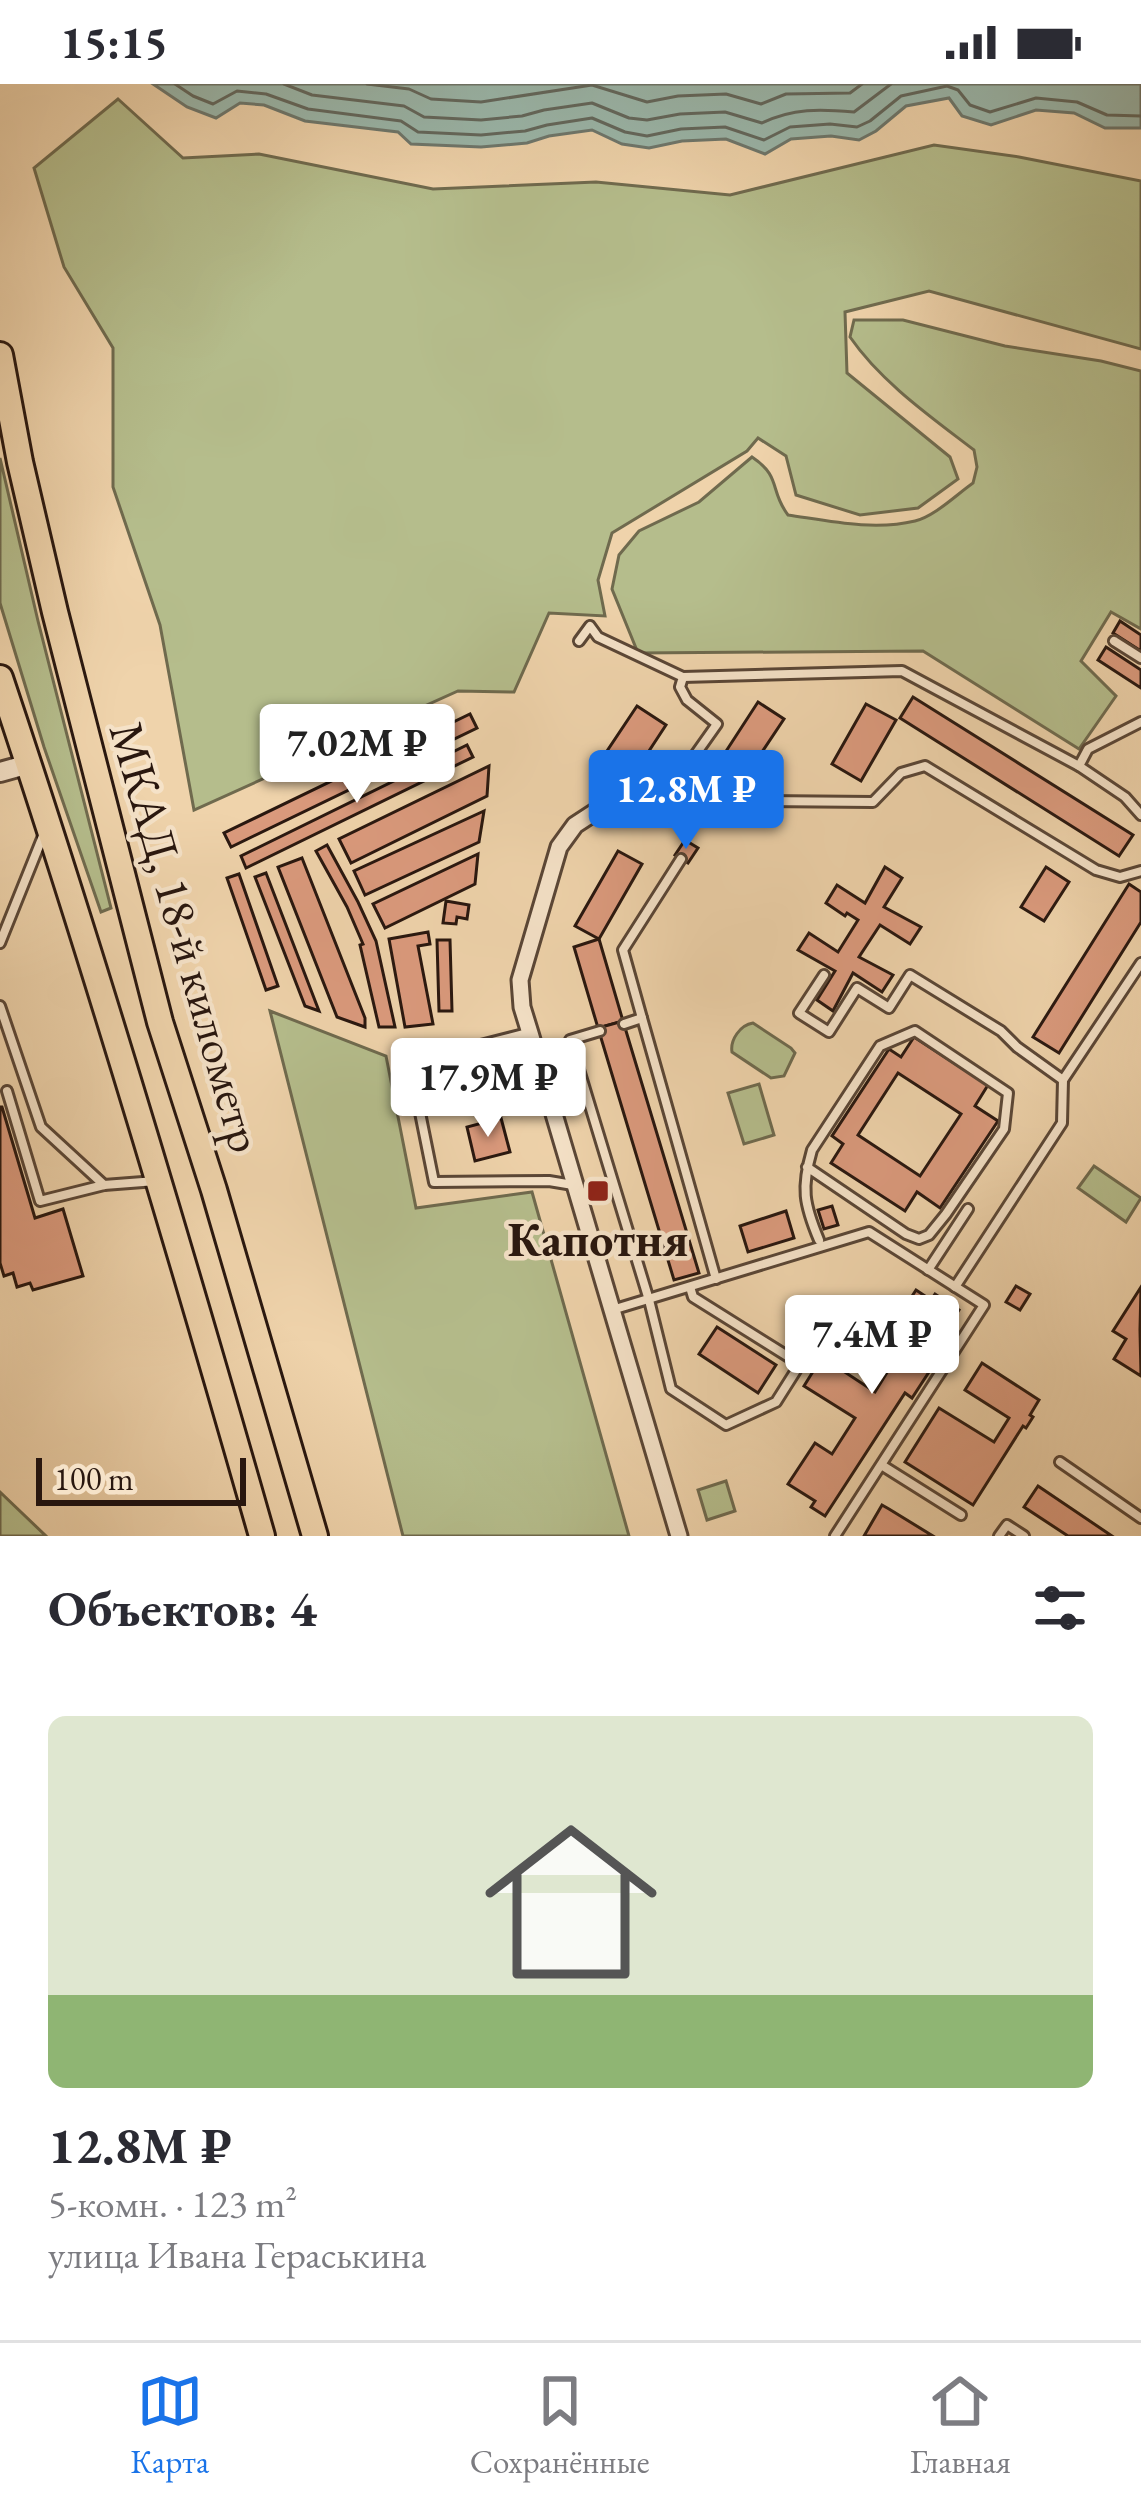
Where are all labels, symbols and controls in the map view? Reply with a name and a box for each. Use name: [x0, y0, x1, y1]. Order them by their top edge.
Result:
text: 15:15: [60, 13, 168, 71]
pin: 7.02M ₽: [246, 704, 468, 806]
street label: МКАД, 18-й километр: [96, 715, 278, 1159]
text: 7.02M ₽: [287, 717, 427, 768]
pin: 12.8M ₽: [575, 750, 797, 852]
text: 12.8M ₽: [616, 763, 756, 814]
pin: 17.9M ₽: [377, 1038, 599, 1140]
text: 17.9M ₽: [418, 1051, 558, 1102]
marker: Капотня: [585, 1178, 611, 1204]
place label: Капотня: [507, 1208, 689, 1270]
pin: 7.4M ₽: [774, 1295, 970, 1397]
text: 7.4M ₽: [812, 1308, 932, 1359]
scale bar: [36, 1452, 246, 1505]
text: 100 m: [54, 1457, 134, 1500]
text: Объектов: 4: [48, 1575, 317, 1641]
icon: filters: [1027, 1575, 1093, 1641]
icon: home: [463, 1794, 679, 2010]
text: 12.8M ₽: [48, 2112, 232, 2178]
text: 5-комн. · 123 m²: [48, 2178, 297, 2229]
text: улица Ивана Гераськина: [48, 2229, 426, 2280]
tab: Карта: [130, 2368, 209, 2483]
tab: Сохранённые: [470, 2368, 650, 2483]
tab: Главная: [910, 2368, 1011, 2483]

